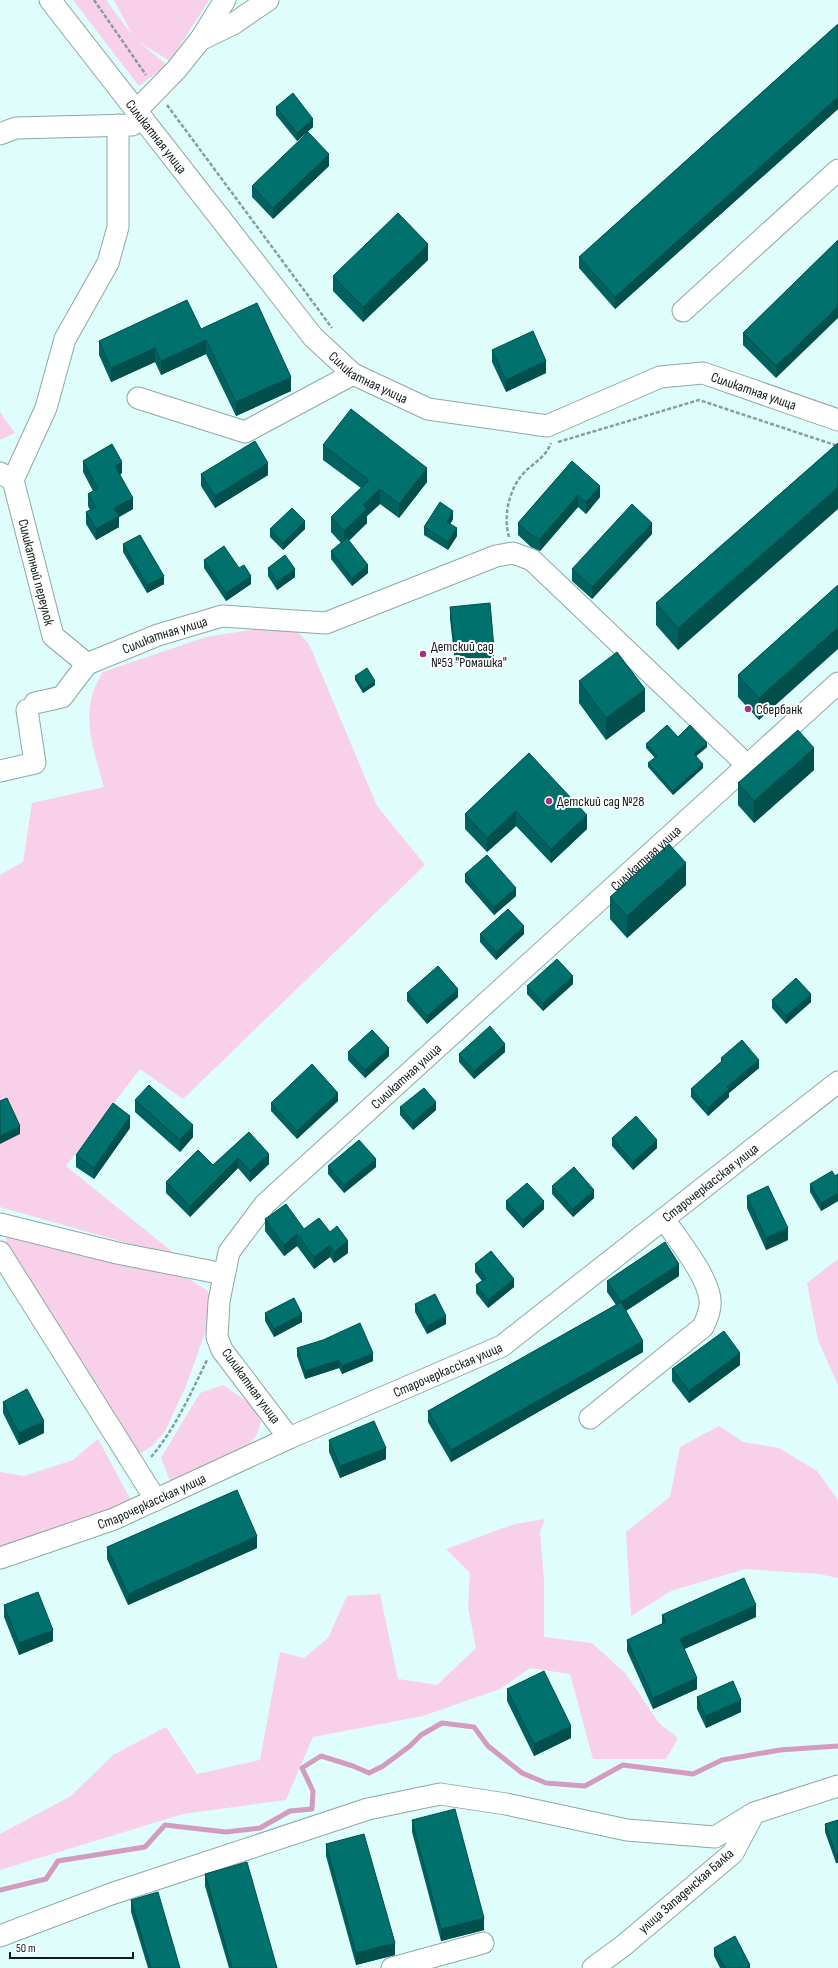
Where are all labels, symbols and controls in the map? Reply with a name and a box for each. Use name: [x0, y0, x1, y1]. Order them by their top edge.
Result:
street label: Силикатная улица: [122, 96, 191, 177]
street label: Силикатная улица: [325, 348, 411, 407]
street label: Силикатная улица: [709, 368, 799, 413]
street label: Силикатный переулок: [15, 517, 59, 628]
street label: Силикатная улица: [119, 612, 209, 657]
place label: Детский сад №53 "Ромашка": [431, 638, 507, 671]
marker: Детский сад №53 "Ромашка": [418, 649, 428, 659]
place label: Сбербанк: [756, 701, 803, 718]
marker: Сбербанк: [743, 704, 753, 714]
place label: Детский сад №28: [557, 793, 644, 810]
marker: Детский сад №28: [544, 796, 554, 806]
street label: Силикатная улица: [607, 822, 684, 894]
street label: Силикатная улица: [367, 1040, 445, 1112]
street label: Старочеркасская улица: [659, 1140, 761, 1225]
street label: Старочеркасская улица: [390, 1338, 505, 1401]
street label: Силикатная улица: [218, 1345, 284, 1427]
street label: Старочеркасская улица: [95, 1469, 208, 1533]
street label: улица Западенская Балка: [635, 1845, 737, 1937]
scale bar: [10, 1934, 133, 1960]
text: 50 m: [16, 1941, 36, 1956]

